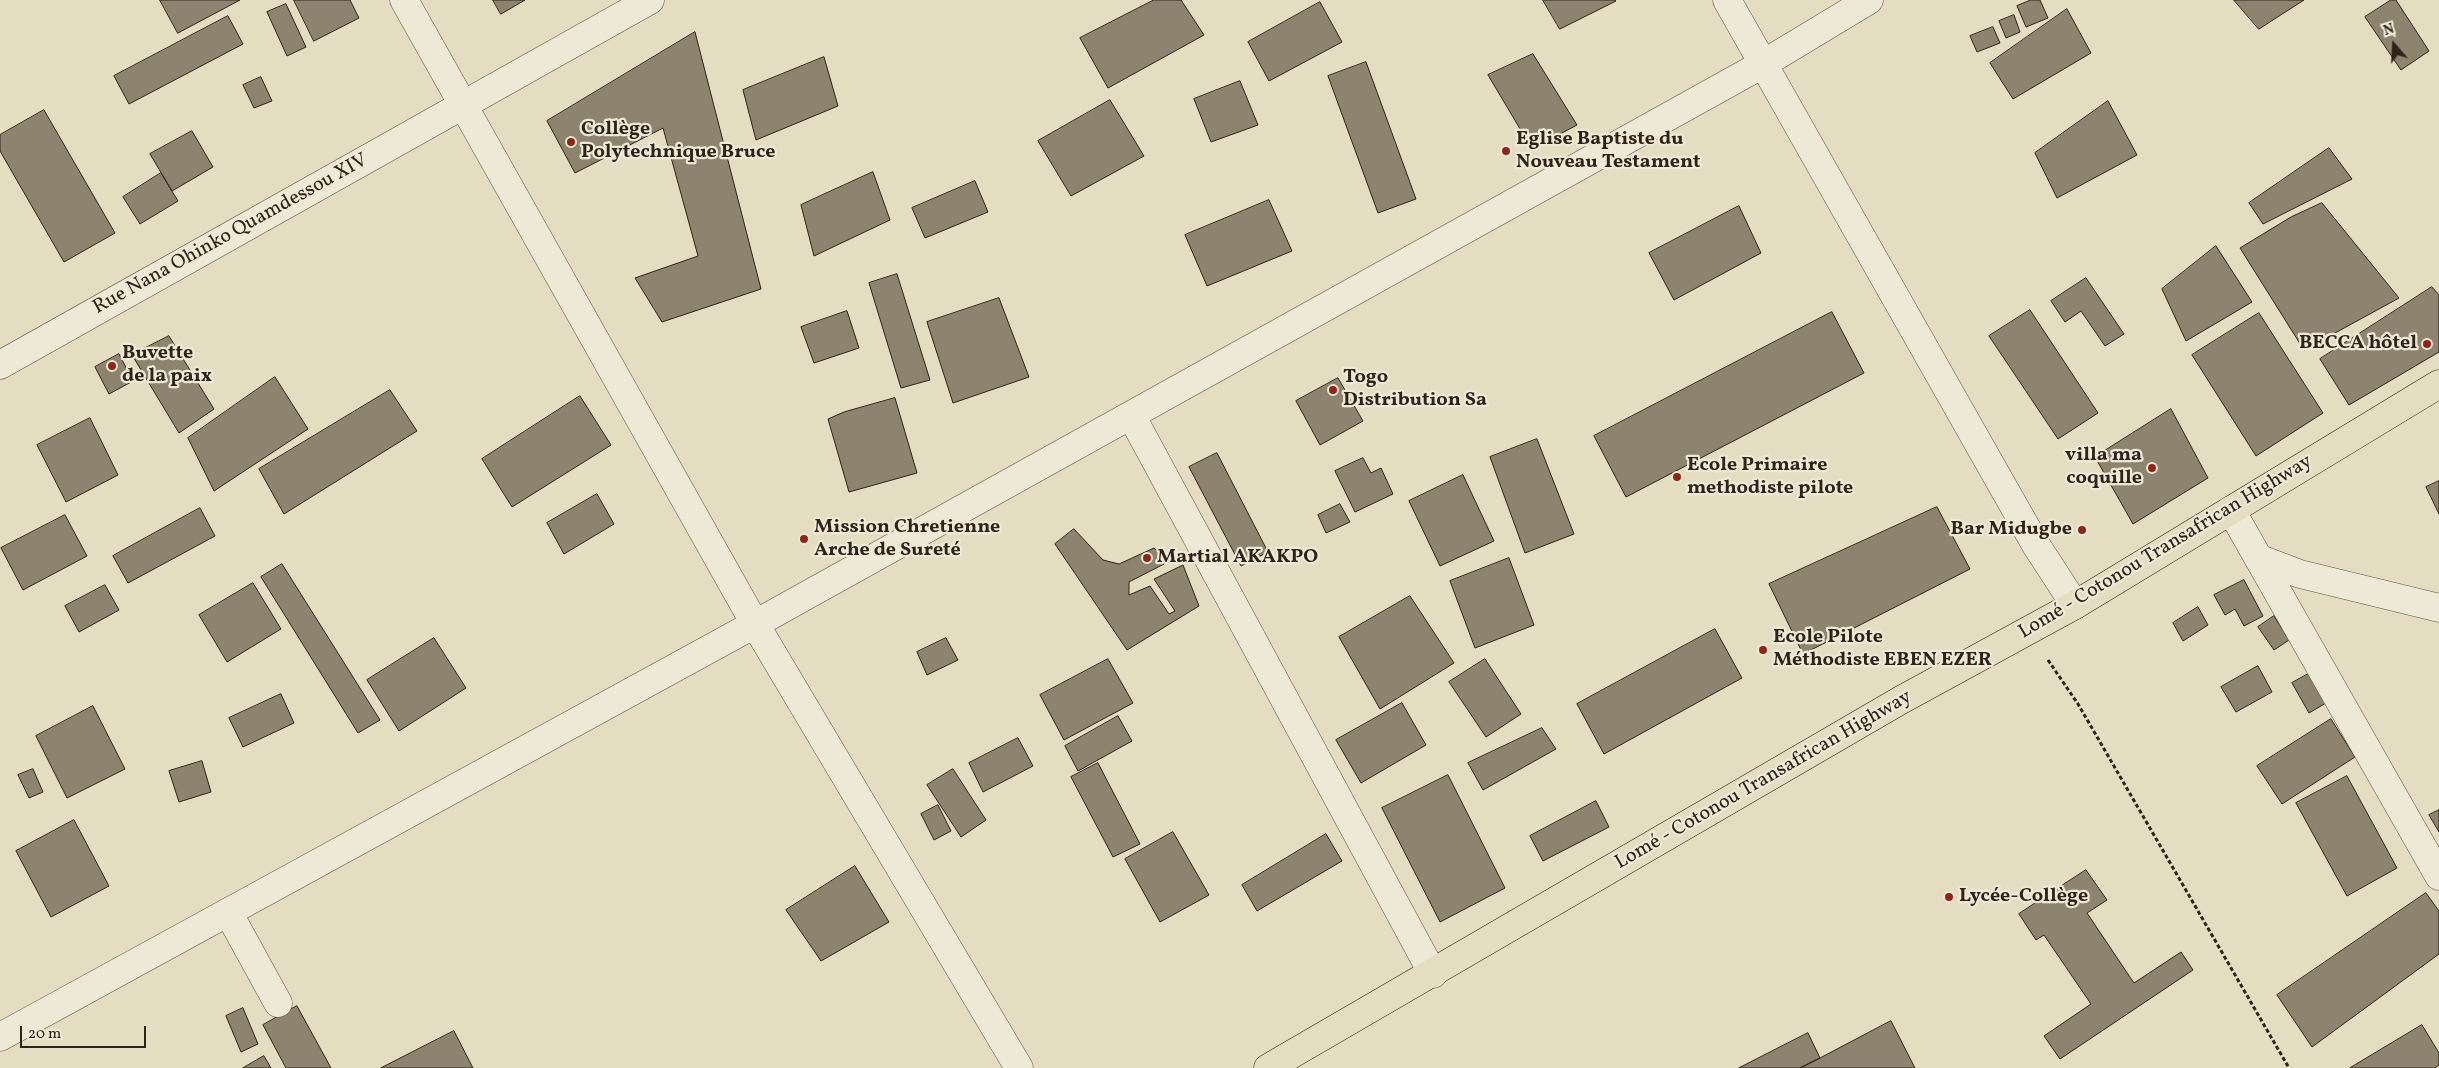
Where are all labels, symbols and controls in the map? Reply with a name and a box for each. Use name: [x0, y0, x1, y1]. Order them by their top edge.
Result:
north arrow: [2369, 20, 2419, 70]
text: N: [2381, 20, 2397, 41]
place label: Collège Polytechnique Bruce: [581, 118, 775, 165]
place label: Eglise Baptiste du Nouveau Testament: [1516, 128, 1700, 175]
marker: Collège Polytechnique Bruce: [565, 136, 577, 148]
marker: Eglise Baptiste du Nouveau Testament: [1500, 145, 1512, 157]
street label: Rue Nana Ohinko Quamdessou XIV: [89, 149, 373, 321]
place label: BECCA hôtel: [2299, 332, 2417, 356]
marker: BECCA hôtel: [2421, 338, 2433, 350]
place label: Buvette de la paix: [122, 342, 212, 389]
marker: Buvette de la paix: [106, 360, 118, 372]
place label: Togo Distribution Sa: [1343, 366, 1487, 413]
marker: Togo Distribution Sa: [1327, 384, 1339, 396]
place label: villa ma coquille: [2065, 444, 2142, 491]
street label: Lomé - Cotonou Transafrican Highway: [2015, 451, 2317, 645]
place label: Ecole Primaire methodiste pilote: [1687, 454, 1853, 501]
marker: villa ma coquille: [2146, 462, 2158, 474]
marker: Ecole Primaire methodiste pilote: [1671, 471, 1683, 483]
place label: Mission Chretienne Arche de Sureté: [814, 516, 1000, 563]
place label: Bar Midugbe: [1951, 518, 2072, 542]
marker: Bar Midugbe: [2076, 524, 2088, 536]
marker: Mission Chretienne Arche de Sureté: [798, 533, 810, 545]
place label: Martial AKAKPO: [1157, 546, 1318, 570]
marker: Martial AKAKPO: [1141, 552, 1153, 564]
place label: Ecole Pilote Méthodiste EBEN EZER: [1773, 626, 1992, 673]
marker: Ecole Pilote Méthodiste EBEN EZER: [1757, 644, 1769, 656]
street label: Lomé - Cotonou Transafrican Highway: [1612, 686, 1916, 876]
place label: Lycée-Collège: [1959, 885, 2088, 909]
marker: Lycée-Collège: [1943, 891, 1955, 903]
scale bar: [22, 1016, 149, 1048]
text: 20 m: [28, 1024, 61, 1045]

